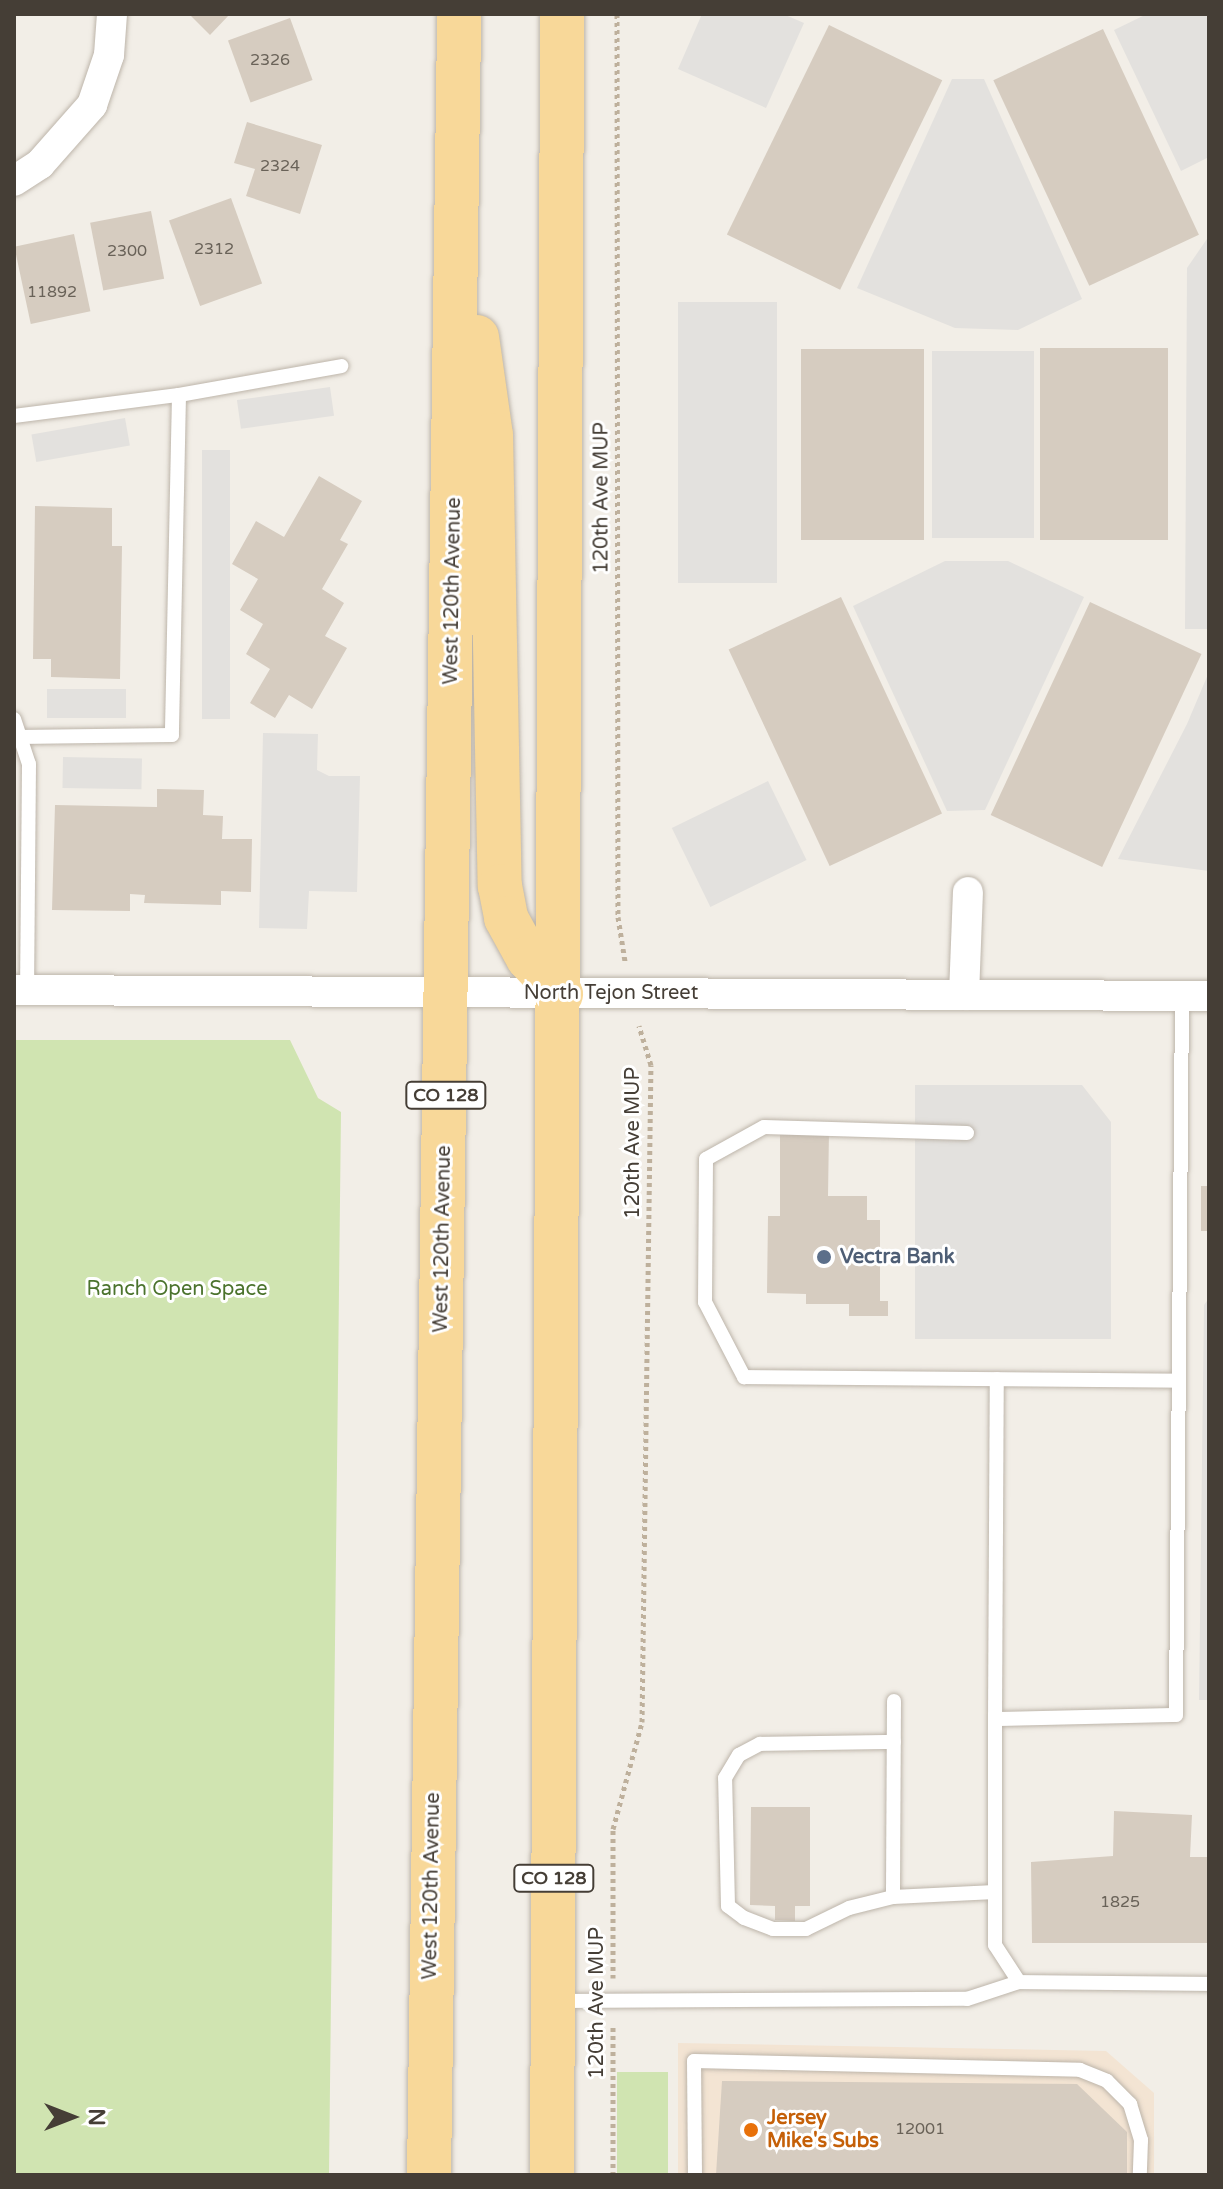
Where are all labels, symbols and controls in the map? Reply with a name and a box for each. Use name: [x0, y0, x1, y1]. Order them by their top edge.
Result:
house number: 2326: [250, 50, 290, 70]
house number: 2324: [260, 156, 300, 176]
house number: 2312: [194, 239, 234, 259]
house number: 2300: [107, 241, 147, 261]
house number: 11892: [27, 282, 77, 302]
street label: 120th Ave MUP: [590, 422, 614, 574]
street label: West 120th Avenue: [439, 497, 467, 685]
street label: North Tejon Street: [524, 981, 698, 1005]
street label: 120th Ave MUP: [621, 1067, 645, 1219]
road number: CO 128: [404, 1081, 488, 1109]
street label: West 120th Avenue: [429, 1145, 457, 1333]
place label: Vectra Bank: [840, 1245, 955, 1269]
marker: Vectra Bank: [815, 1248, 833, 1266]
park label: Ranch Open Space: [87, 1277, 267, 1301]
street label: West 120th Avenue: [418, 1792, 446, 1980]
road number: CO 128: [512, 1864, 596, 1892]
house number: 1825: [1100, 1892, 1140, 1912]
street label: 120th Ave MUP: [585, 1927, 609, 2079]
north arrow: [32, 2077, 112, 2157]
place label: Jersey Mike's Subs: [767, 2106, 879, 2153]
text: N: [83, 2108, 109, 2126]
house number: 12001: [895, 2119, 945, 2139]
marker: Jersey Mike's Subs: [742, 2121, 760, 2139]

